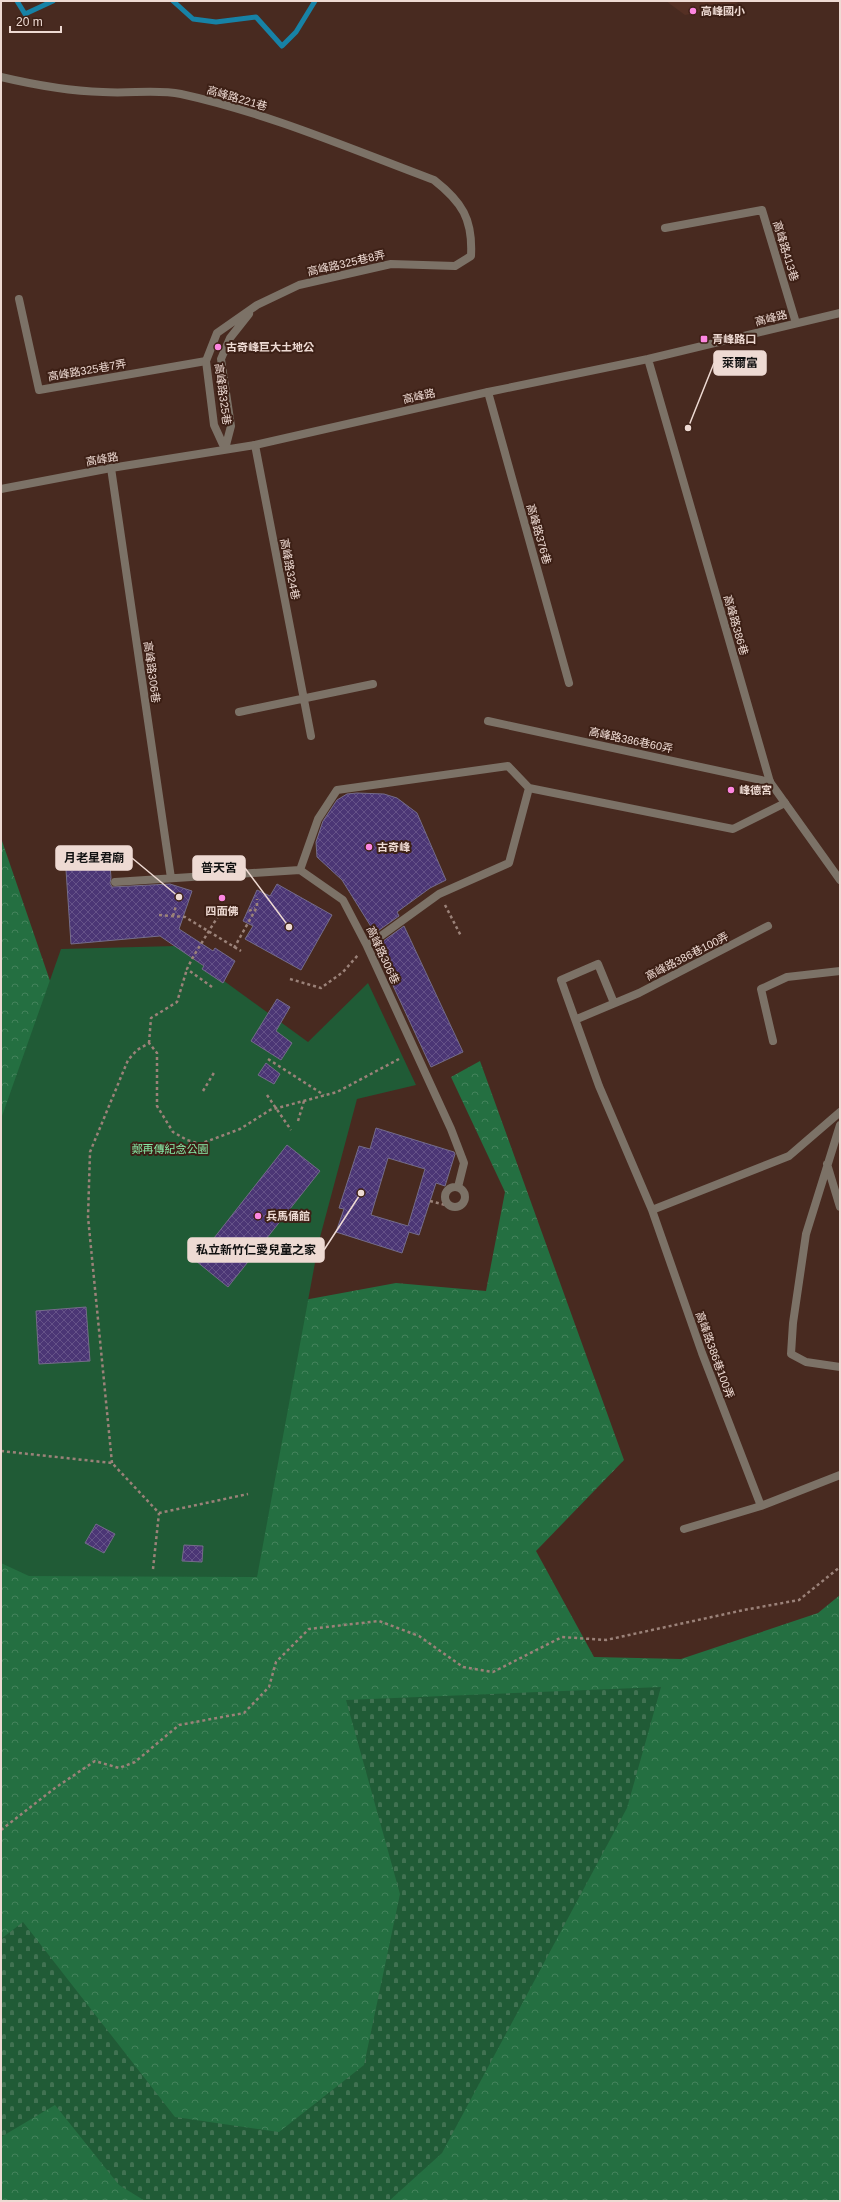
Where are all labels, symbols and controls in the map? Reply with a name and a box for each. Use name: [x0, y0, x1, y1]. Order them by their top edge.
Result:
place label: 高峰國小: [701, 5, 745, 17]
marker: 高峰國小: [688, 6, 698, 16]
scale bar: [10, 8, 61, 34]
text: 20 m: [16, 15, 43, 29]
street label: 高峰路221巷: [205, 84, 269, 112]
street label: 高峰路413巷: [771, 219, 801, 283]
street label: 高峰路325巷8弄: [306, 248, 386, 278]
street label: 高峰路: [754, 308, 788, 328]
place label: 青峰路口: [712, 333, 756, 345]
marker: 青峰路口: [699, 334, 709, 344]
place label: 古奇峰巨大土地公: [226, 341, 315, 353]
marker: 古奇峰巨大土地公: [213, 342, 223, 352]
callout: 萊爾富: [714, 351, 766, 375]
text: 萊爾富: [722, 356, 758, 370]
street label: 高峰路325巷7弄: [47, 357, 127, 383]
street label: 高峰路325巷: [213, 362, 233, 426]
street label: 高峰路: [402, 386, 436, 406]
street label: 高峰路: [85, 450, 119, 468]
street label: 高峰路376巷: [525, 502, 553, 566]
street label: 高峰路324巷: [278, 537, 302, 601]
street label: 高峰路386巷: [722, 593, 750, 657]
street label: 高峰路306巷: [142, 640, 162, 704]
street label: 高峰路386巷60弄: [588, 725, 674, 755]
place label: 峰德宮: [739, 784, 772, 796]
marker: 峰德宮: [726, 785, 736, 795]
place label: 古奇峰: [377, 841, 410, 853]
marker: 古奇峰: [364, 842, 374, 852]
callout: 月老星君廟: [56, 846, 132, 870]
text: 月老星君廟: [64, 851, 124, 865]
callout: 普天宮: [193, 856, 245, 880]
text: 普天宮: [201, 861, 237, 875]
marker: 四面佛: [217, 893, 227, 903]
place label: 四面佛: [206, 905, 239, 917]
street label: 高峰路306巷: [364, 924, 402, 986]
street label: 高峰路386巷100弄: [643, 930, 731, 982]
park label: 鄭再傳紀念公園: [132, 1143, 209, 1155]
place label: 兵馬俑館: [266, 1210, 310, 1222]
marker: 兵馬俑館: [253, 1211, 263, 1221]
callout: 私立新竹仁愛兒童之家: [188, 1238, 324, 1262]
text: 私立新竹仁愛兒童之家: [196, 1243, 316, 1257]
street label: 高峰路386巷100弄: [694, 1310, 736, 1400]

